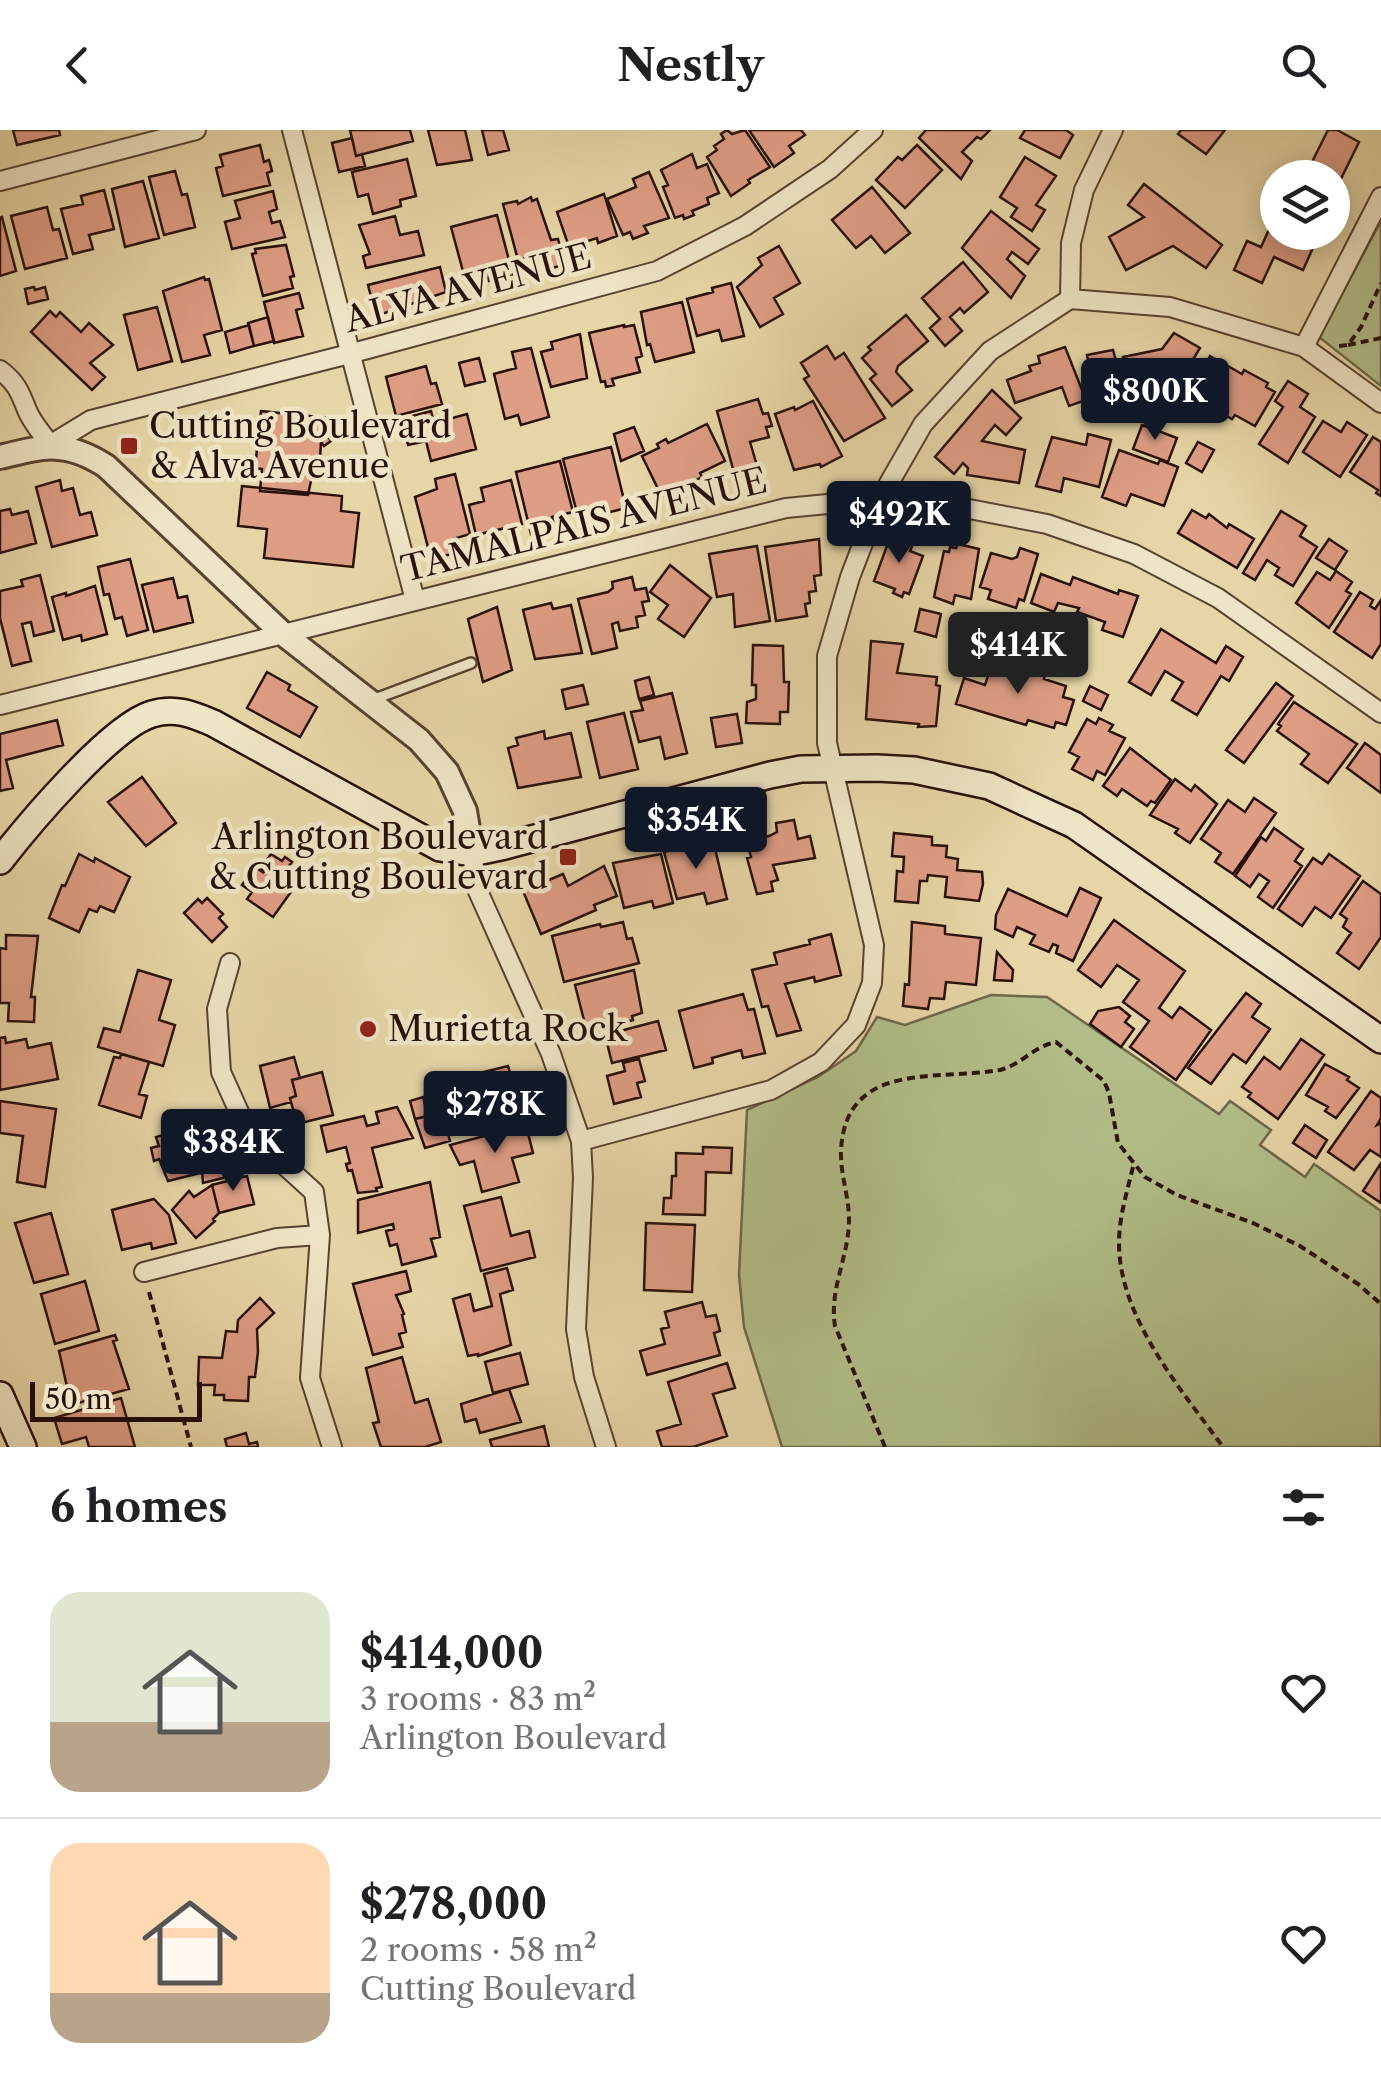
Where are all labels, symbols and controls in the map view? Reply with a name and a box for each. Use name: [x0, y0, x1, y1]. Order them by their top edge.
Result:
text: Nestly: [617, 37, 764, 93]
icon: back: [50, 38, 105, 93]
icon: search: [1276, 38, 1331, 93]
map controls: [1260, 160, 1350, 250]
button: layers: [1260, 160, 1350, 250]
street label: ALVA AVENUE: [339, 234, 596, 341]
pin: $800K: [1085, 358, 1225, 443]
text: $800K: [1103, 371, 1207, 410]
place label: Cutting Boulevard & Alva Avenue: [149, 404, 451, 487]
marker: Cutting Boulevard & Alva Avenue: [118, 435, 140, 457]
street label: TAMALPAIS AVENUE: [396, 458, 771, 591]
pin: $492K: [829, 481, 969, 566]
text: $492K: [849, 494, 949, 533]
pin: $414K: [948, 612, 1088, 697]
text: $414K: [970, 625, 1066, 664]
pin: $354K: [626, 787, 766, 872]
text: $354K: [647, 800, 745, 839]
place label: Arlington Boulevard & Cutting Boulevard: [208, 815, 548, 898]
marker: Arlington Boulevard & Cutting Boulevard: [557, 846, 579, 868]
place label: Murietta Rock: [388, 1007, 629, 1050]
marker: Murietta Rock: [357, 1018, 379, 1040]
pin: $278K: [425, 1071, 565, 1156]
text: $278K: [446, 1084, 544, 1123]
pin: $384K: [163, 1109, 303, 1194]
text: $384K: [183, 1122, 283, 1161]
scale bar: [30, 1377, 202, 1422]
text: 50 m: [45, 1382, 112, 1416]
icon: filters: [1276, 1480, 1331, 1535]
text: 6 homes: [50, 1481, 228, 1533]
text: $414,000: [360, 1627, 543, 1679]
icon: home: [130, 1632, 250, 1752]
icon: heart: [1276, 1665, 1331, 1720]
text: 3 rooms · 83 m²: [360, 1679, 596, 1718]
text: Arlington Boulevard: [360, 1718, 667, 1757]
text: $278,000: [360, 1878, 547, 1930]
icon: home: [130, 1883, 250, 2003]
icon: heart: [1276, 1916, 1331, 1971]
text: 2 rooms · 58 m²: [360, 1930, 597, 1969]
text: Cutting Boulevard: [360, 1969, 637, 2008]

